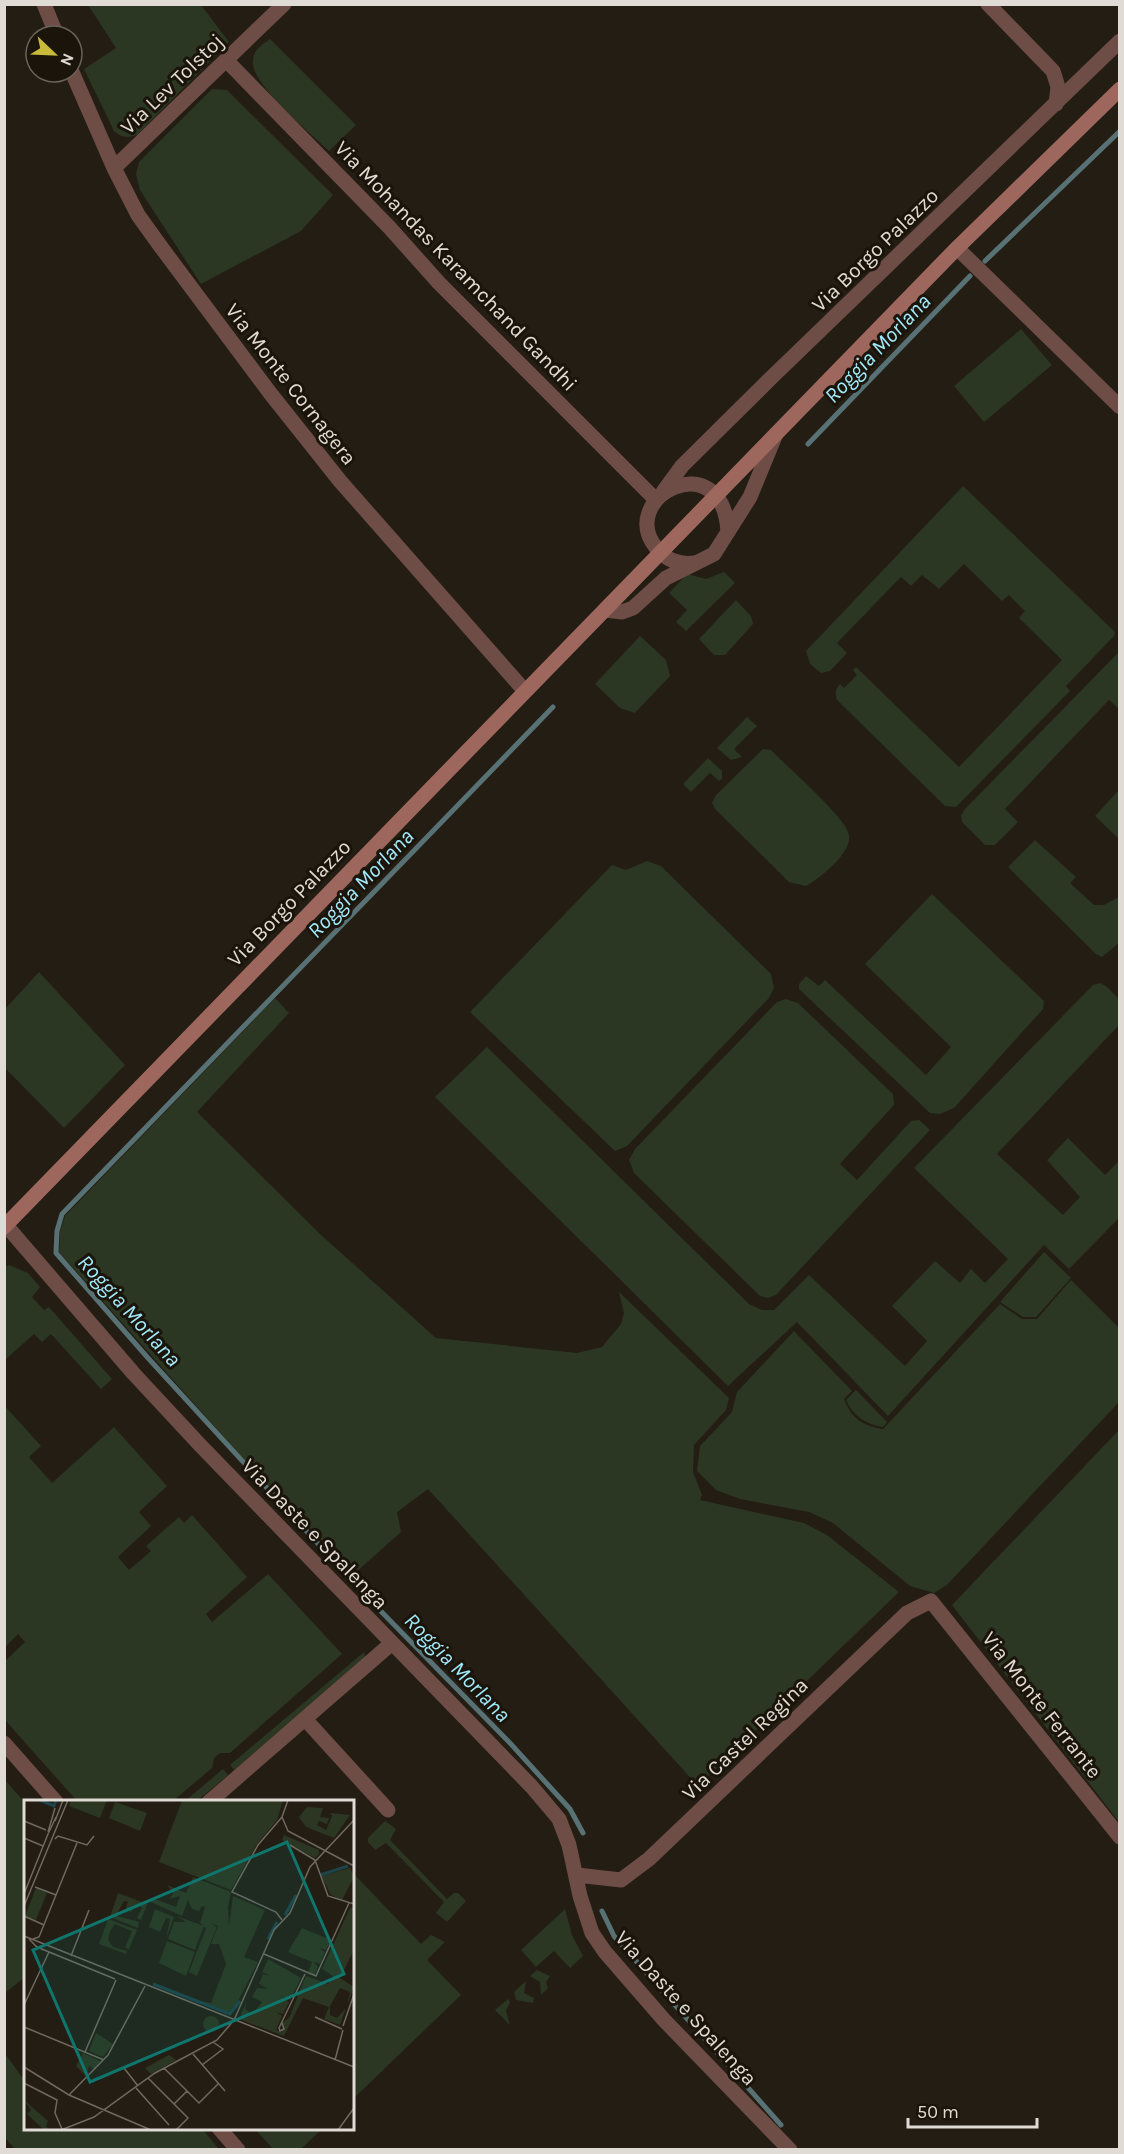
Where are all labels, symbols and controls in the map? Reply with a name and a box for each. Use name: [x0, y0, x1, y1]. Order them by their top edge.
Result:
north arrow: [24, 24, 84, 84]
street label: Via Lev Tolstoj: [115, 29, 229, 139]
text: N: [56, 51, 78, 69]
street label: Via Mohandas Karamchand Gandhi: [330, 136, 582, 396]
street label: Via Borgo Palazzo: [807, 183, 943, 317]
water label: Roggia Morlana: [819, 289, 936, 409]
street label: Via Monte Cornagera: [221, 299, 361, 469]
water label: Roggia Morlana: [302, 824, 419, 944]
street label: Via Borgo Palazzo: [222, 835, 356, 971]
water label: Roggia Morlana: [72, 1249, 186, 1372]
street label: Via Daste e Spalenga: [237, 1454, 393, 1614]
water label: Roggia Morlana: [399, 1608, 516, 1728]
street label: Via Monte Ferrante: [977, 1627, 1107, 1783]
street label: Via Castel Regina: [677, 1673, 813, 1805]
inset map: [24, 1800, 354, 2130]
street label: Via Daste e Spalenga: [610, 1926, 762, 2090]
scale bar: [908, 2091, 1037, 2129]
text: 50 m: [917, 2101, 959, 2123]

